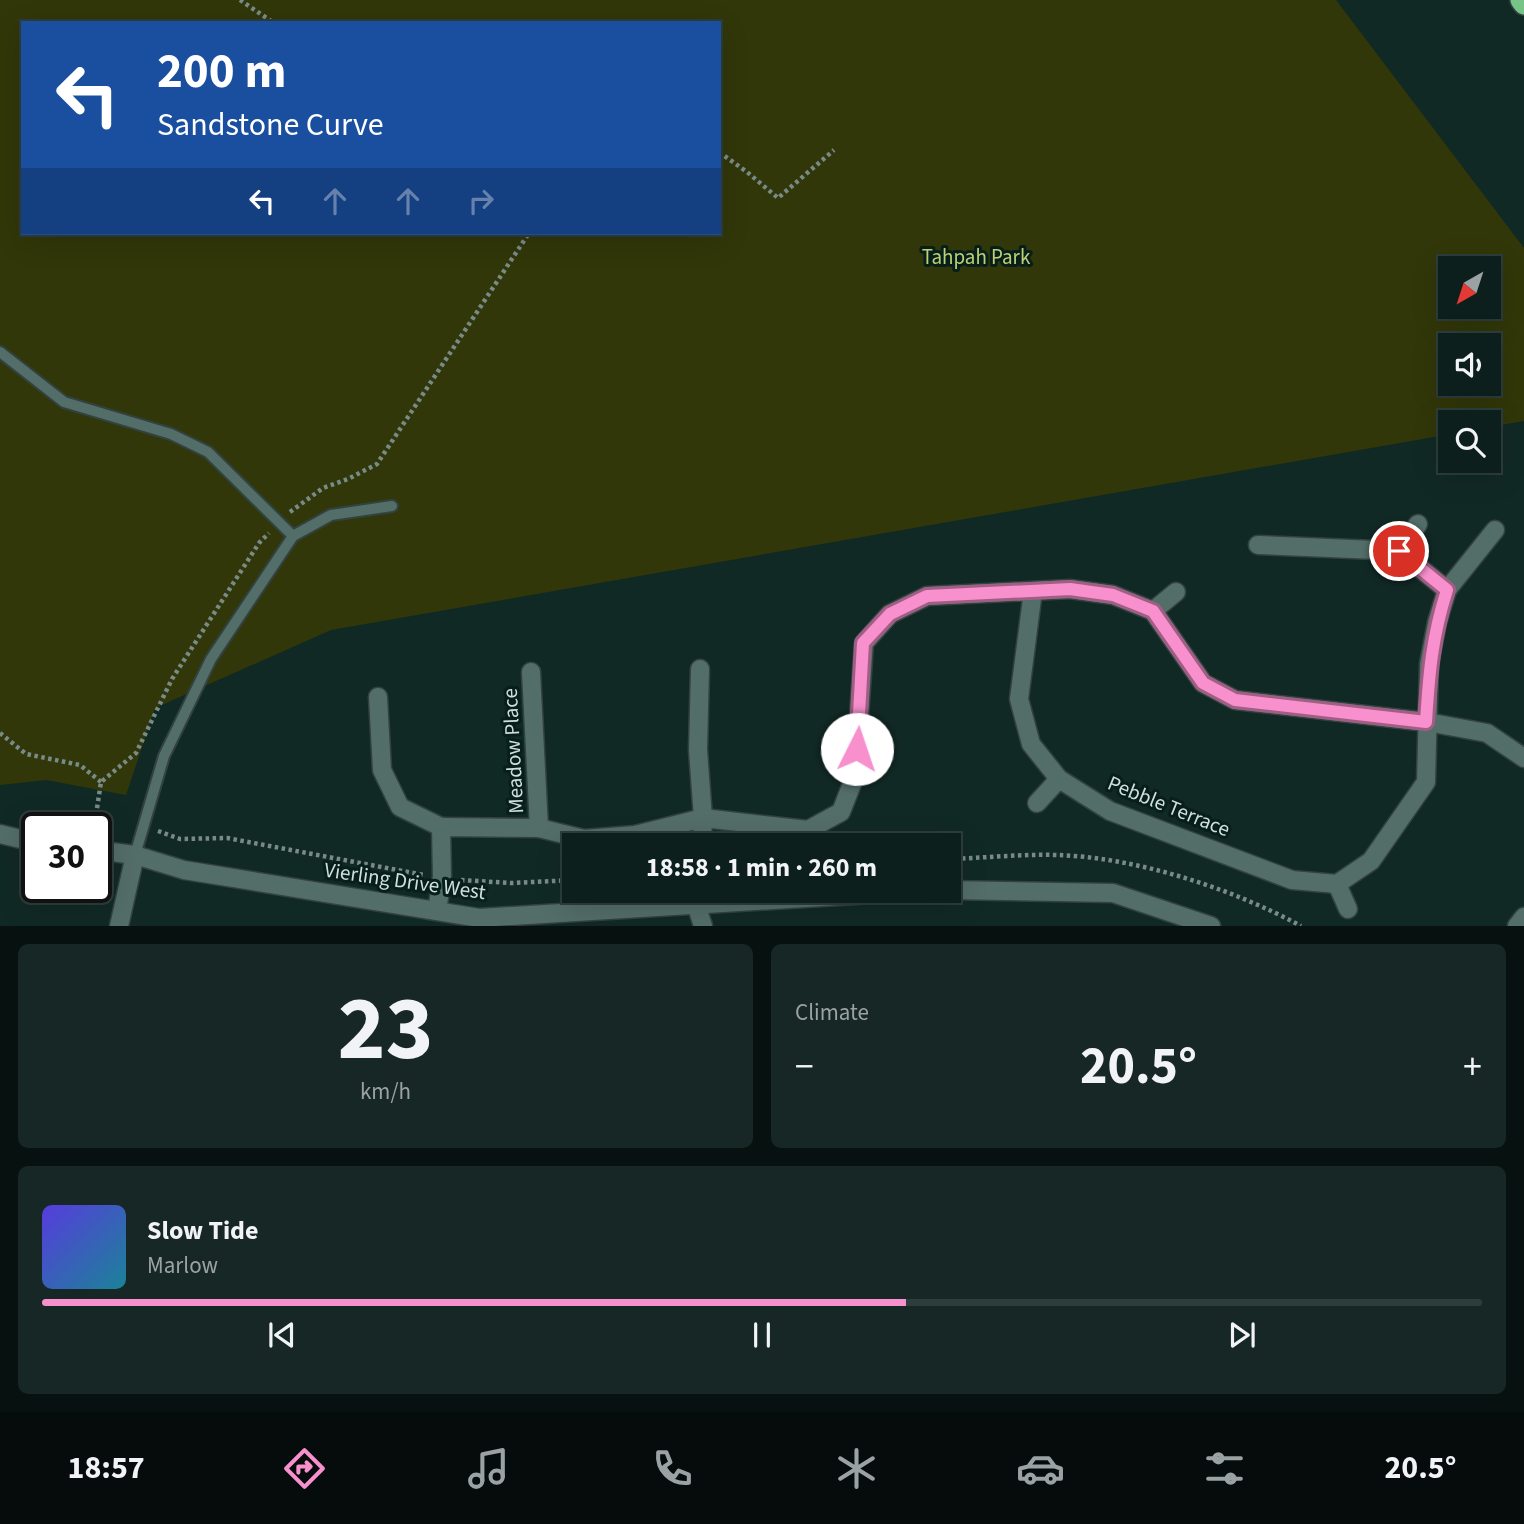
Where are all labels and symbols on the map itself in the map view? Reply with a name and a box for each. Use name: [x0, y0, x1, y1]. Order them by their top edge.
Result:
park label: Tahpah Park: [922, 242, 1031, 272]
north arrow: [1438, 256, 1502, 318]
pin: [1369, 521, 1429, 581]
street label: Meadow Place: [495, 687, 531, 815]
position arrow: [820, 712, 894, 786]
street label: Pebble Terrace: [1103, 768, 1235, 844]
speed limit sign: 30: [21, 812, 112, 903]
street label: Vierling Drive West: [322, 855, 488, 907]

